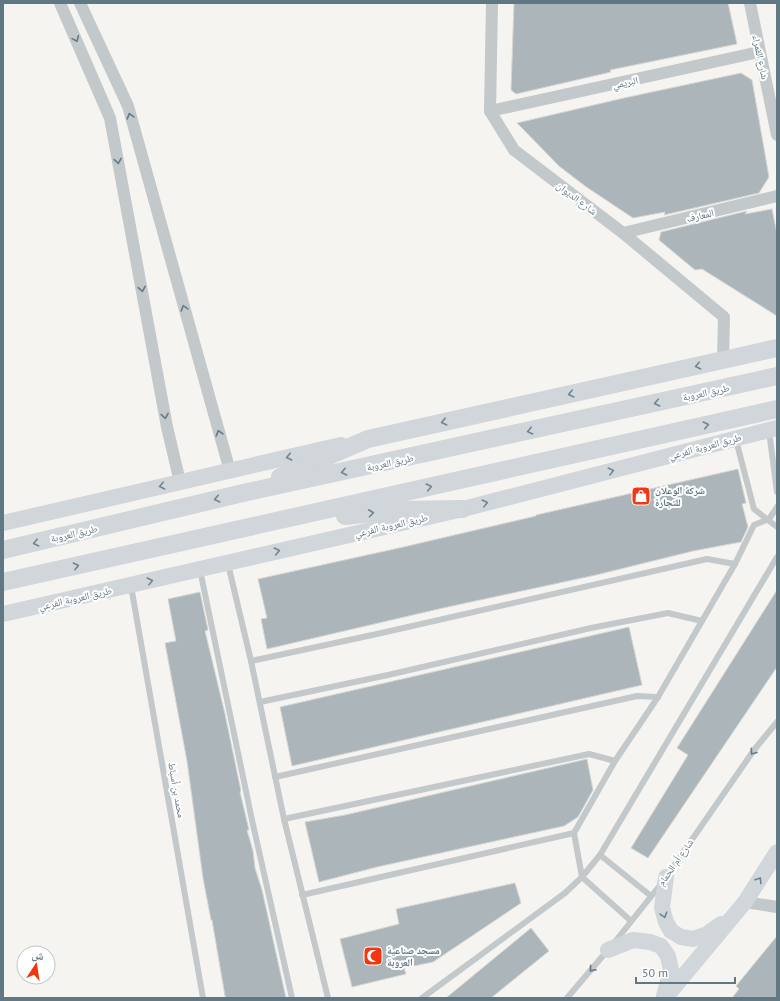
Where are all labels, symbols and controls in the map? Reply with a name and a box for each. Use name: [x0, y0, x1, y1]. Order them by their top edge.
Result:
street label: شارع القمراء: [749, 34, 772, 81]
one-way arrow: [71, 35, 79, 42]
street label: البريمي: [611, 73, 639, 93]
one-way arrow: [126, 112, 135, 119]
one-way arrow: [113, 158, 122, 164]
street label: شارع الديوان: [554, 179, 600, 218]
street label: المعارف: [685, 206, 715, 225]
one-way arrow: [137, 285, 146, 292]
one-way arrow: [180, 305, 189, 312]
one-way arrow: [695, 361, 701, 369]
street label: طريق العروبة: [681, 381, 731, 404]
one-way arrow: [568, 389, 574, 397]
one-way arrow: [654, 398, 660, 406]
one-way arrow: [160, 413, 169, 420]
one-way arrow: [441, 417, 447, 425]
one-way arrow: [703, 422, 709, 430]
one-way arrow: [527, 426, 533, 434]
one-way arrow: [215, 430, 224, 437]
street label: طريق العروبة الفرعي: [667, 430, 744, 464]
street label: طريق العروبة: [365, 451, 415, 474]
one-way arrow: [286, 453, 292, 461]
one-way arrow: [340, 467, 347, 475]
one-way arrow: [608, 467, 615, 475]
one-way arrow: [159, 482, 165, 490]
one-way arrow: [426, 484, 432, 492]
place label: شركة الوعلان للتجارة: [655, 484, 705, 509]
shop icon: شركة الوعلان للتجارة: [630, 485, 652, 507]
one-way arrow: [213, 495, 220, 503]
one-way arrow: [482, 499, 489, 508]
one-way arrow: [368, 509, 374, 518]
street label: طريق العروبة الفرعي: [353, 511, 430, 542]
street label: طريق العروبة: [49, 522, 99, 545]
one-way arrow: [33, 538, 39, 546]
one-way arrow: [274, 548, 280, 556]
one-way arrow: [73, 563, 79, 571]
one-way arrow: [147, 577, 154, 586]
street label: طريق العروبة الفرعي: [37, 584, 114, 615]
one-way arrow: [751, 748, 758, 755]
street label: محمد بن أسباط: [165, 761, 188, 819]
street label: شارع أم الحمام: [654, 836, 697, 889]
one-way arrow: [754, 877, 762, 884]
one-way arrow: [659, 911, 668, 918]
place label: مسجد صناعية العروبة: [387, 944, 440, 969]
north arrow: [16, 945, 56, 985]
mosque icon: مسجد صناعية العروبة: [362, 945, 384, 967]
text: ش: [31, 947, 46, 964]
scale bar: [636, 959, 735, 985]
one-way arrow: [590, 964, 597, 972]
text: 50 m: [642, 965, 668, 980]

